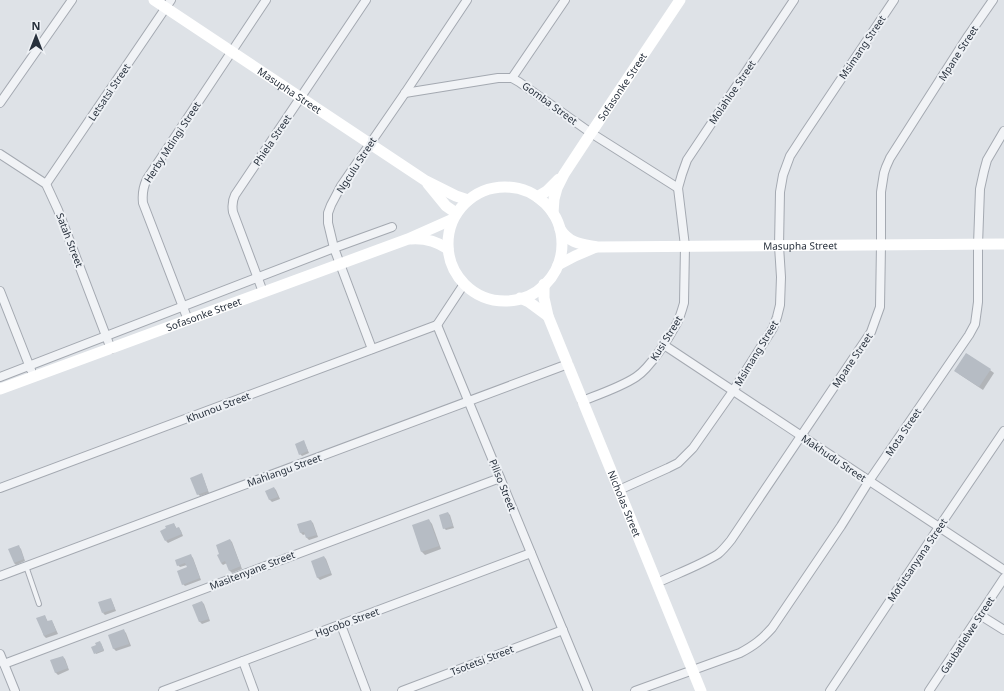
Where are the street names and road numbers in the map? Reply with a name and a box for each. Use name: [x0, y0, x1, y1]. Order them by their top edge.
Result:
street label: Msimang Street: [835, 12, 889, 82]
street label: Mpane Street: [935, 22, 981, 83]
street label: Sofasonke Street: [594, 49, 650, 123]
street label: Molahloe Street: [705, 57, 759, 127]
street label: Letsatsi Street: [85, 60, 134, 123]
street label: Masupha Street: [255, 64, 325, 117]
street label: Gomba Street: [520, 78, 581, 128]
street label: Herby Mdingi Street: [141, 98, 204, 185]
street label: Phiela Street: [250, 111, 295, 168]
street label: Ngculu Street: [333, 134, 380, 196]
street label: Satah Street: [53, 211, 87, 269]
street label: Masupha Street: [763, 238, 838, 253]
street label: Sofasonke Street: [164, 294, 244, 334]
street label: Kusi Street: [647, 313, 685, 363]
street label: Msimang Street: [731, 317, 781, 388]
street label: Mpane Street: [829, 330, 876, 390]
street label: Khunou Street: [184, 388, 252, 426]
street label: Mota Street: [882, 405, 924, 459]
street label: Makhudu Street: [799, 431, 869, 485]
street label: Mahlangu Street: [245, 450, 323, 490]
street label: Piliso Street: [486, 457, 520, 514]
street label: Nicholas Street: [605, 468, 645, 539]
street label: Mofutsanyana Street: [884, 515, 950, 605]
street label: Masitenyane Street: [207, 547, 297, 593]
street label: Gaubatlelwe Street: [937, 593, 997, 676]
street label: Hgcobo Street: [313, 604, 381, 640]
street label: Tsotetsi Street: [448, 641, 516, 678]

